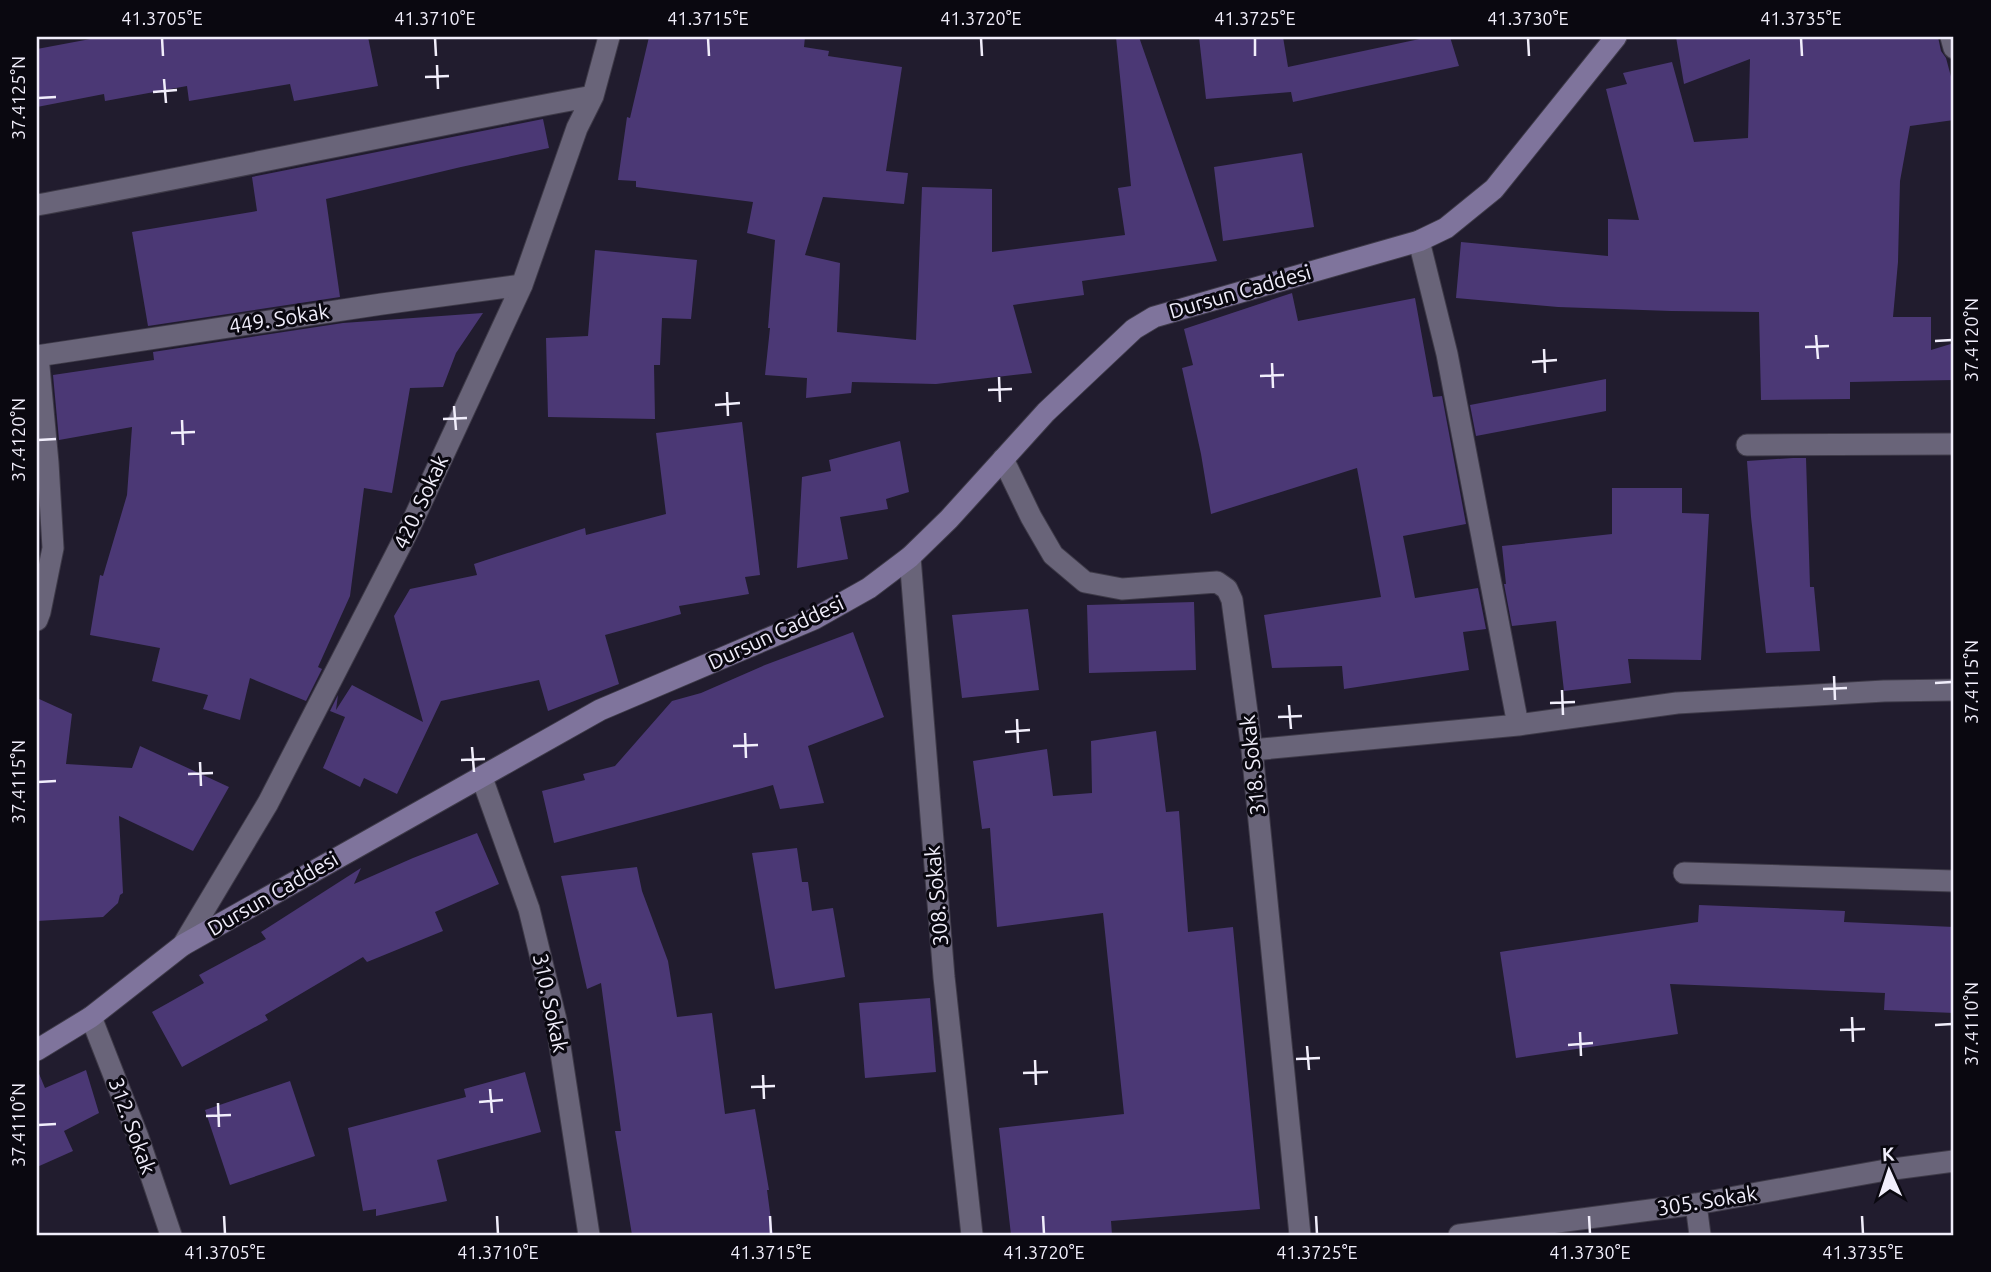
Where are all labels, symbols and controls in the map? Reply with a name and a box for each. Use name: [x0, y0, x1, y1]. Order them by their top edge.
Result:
text: 41.3705°E: [121, 8, 203, 28]
text: 41.3710°E: [394, 8, 476, 28]
text: 41.3715°E: [667, 8, 749, 28]
text: 41.3720°E: [940, 8, 1022, 28]
text: 41.3725°E: [1214, 8, 1296, 28]
text: 41.3730°E: [1487, 8, 1569, 28]
text: 41.3735°E: [1760, 8, 1842, 28]
text: 37.4125°N: [8, 56, 28, 140]
street label: Dursun Caddesi: [1166, 259, 1314, 323]
street label: 449. Sokak: [227, 298, 331, 338]
text: 37.4120°N: [1961, 298, 1981, 382]
text: 37.4120°N: [8, 398, 28, 482]
street label: 420. Sokak: [388, 450, 452, 552]
street label: Dursun Caddesi: [704, 590, 847, 674]
text: 37.4115°N: [1961, 640, 1981, 724]
street label: 318. Sokak: [1235, 713, 1269, 816]
text: 37.4115°N: [8, 740, 28, 824]
street label: 308. Sokak: [920, 844, 952, 947]
street label: Dursun Caddesi: [203, 846, 342, 940]
street label: 310. Sokak: [529, 951, 573, 1055]
text: 37.4110°N: [1961, 982, 1981, 1066]
street label: 312. Sokak: [104, 1074, 162, 1177]
text: 37.4110°N: [8, 1083, 28, 1167]
north arrow: [1854, 1136, 1924, 1206]
text: K: [1881, 1143, 1895, 1165]
street label: 305. Sokak: [1655, 1180, 1759, 1220]
text: 41.3705°E: [184, 1242, 266, 1262]
text: 41.3710°E: [457, 1242, 539, 1262]
text: 41.3715°E: [730, 1242, 812, 1262]
text: 41.3720°E: [1003, 1242, 1085, 1262]
text: 41.3725°E: [1276, 1242, 1358, 1262]
text: 41.3730°E: [1549, 1242, 1631, 1262]
text: 41.3735°E: [1822, 1242, 1904, 1262]

